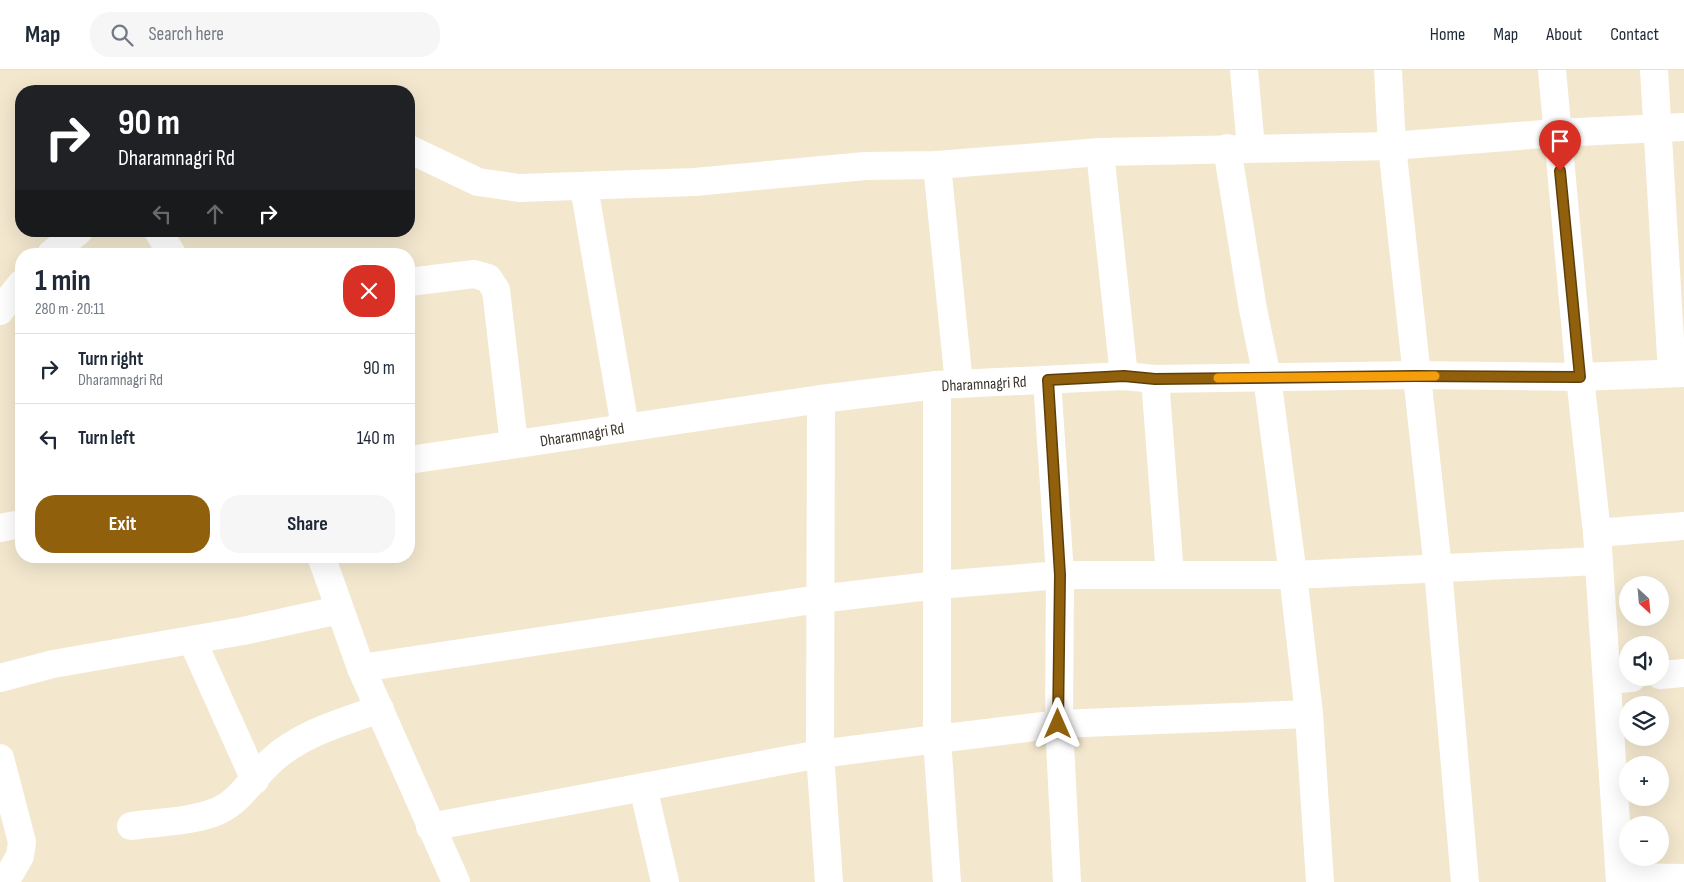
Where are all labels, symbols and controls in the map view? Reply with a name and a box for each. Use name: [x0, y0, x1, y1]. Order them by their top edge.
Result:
search box: [90, 12, 440, 57]
text: Map: [25, 20, 60, 49]
icon: search: [108, 21, 136, 49]
text: Search here: [148, 23, 224, 46]
text: Home: [1430, 24, 1465, 45]
text: Map: [1493, 24, 1518, 45]
text: About: [1546, 24, 1582, 45]
text: Contact: [1610, 24, 1659, 45]
text: 90 m: [118, 102, 180, 145]
icon: right: [35, 105, 100, 170]
pin: [1539, 120, 1581, 171]
icon: arrive: [1546, 127, 1574, 155]
text: Dharamnagri Rd: [118, 145, 235, 172]
icon: left: [148, 200, 176, 228]
icon: ahead: [201, 200, 229, 228]
icon: right: [254, 200, 282, 228]
text: 1 min: [35, 263, 91, 299]
button: close: [343, 265, 395, 317]
text: 280 m · 20:11: [35, 300, 105, 319]
text: Turn right: [78, 348, 143, 371]
icon: right: [35, 355, 63, 383]
text: 90 m: [363, 357, 395, 380]
text: Dharamnagri Rd: [78, 371, 163, 390]
street label: Dharamnagri Rd: [941, 373, 1027, 396]
street label: Dharamnagri Rd: [539, 419, 626, 452]
icon: left: [35, 425, 63, 453]
text: Turn left: [78, 427, 135, 450]
text: 140 m: [357, 427, 395, 450]
button: Exit: [35, 495, 210, 553]
button: Share: [220, 495, 395, 553]
north arrow: [1619, 576, 1669, 626]
map controls: [1619, 576, 1669, 866]
button: sound: [1619, 636, 1669, 686]
button: layers: [1619, 696, 1669, 746]
position arrow: [1031, 697, 1083, 749]
button: +: [1619, 756, 1669, 806]
button: −: [1619, 816, 1669, 866]

